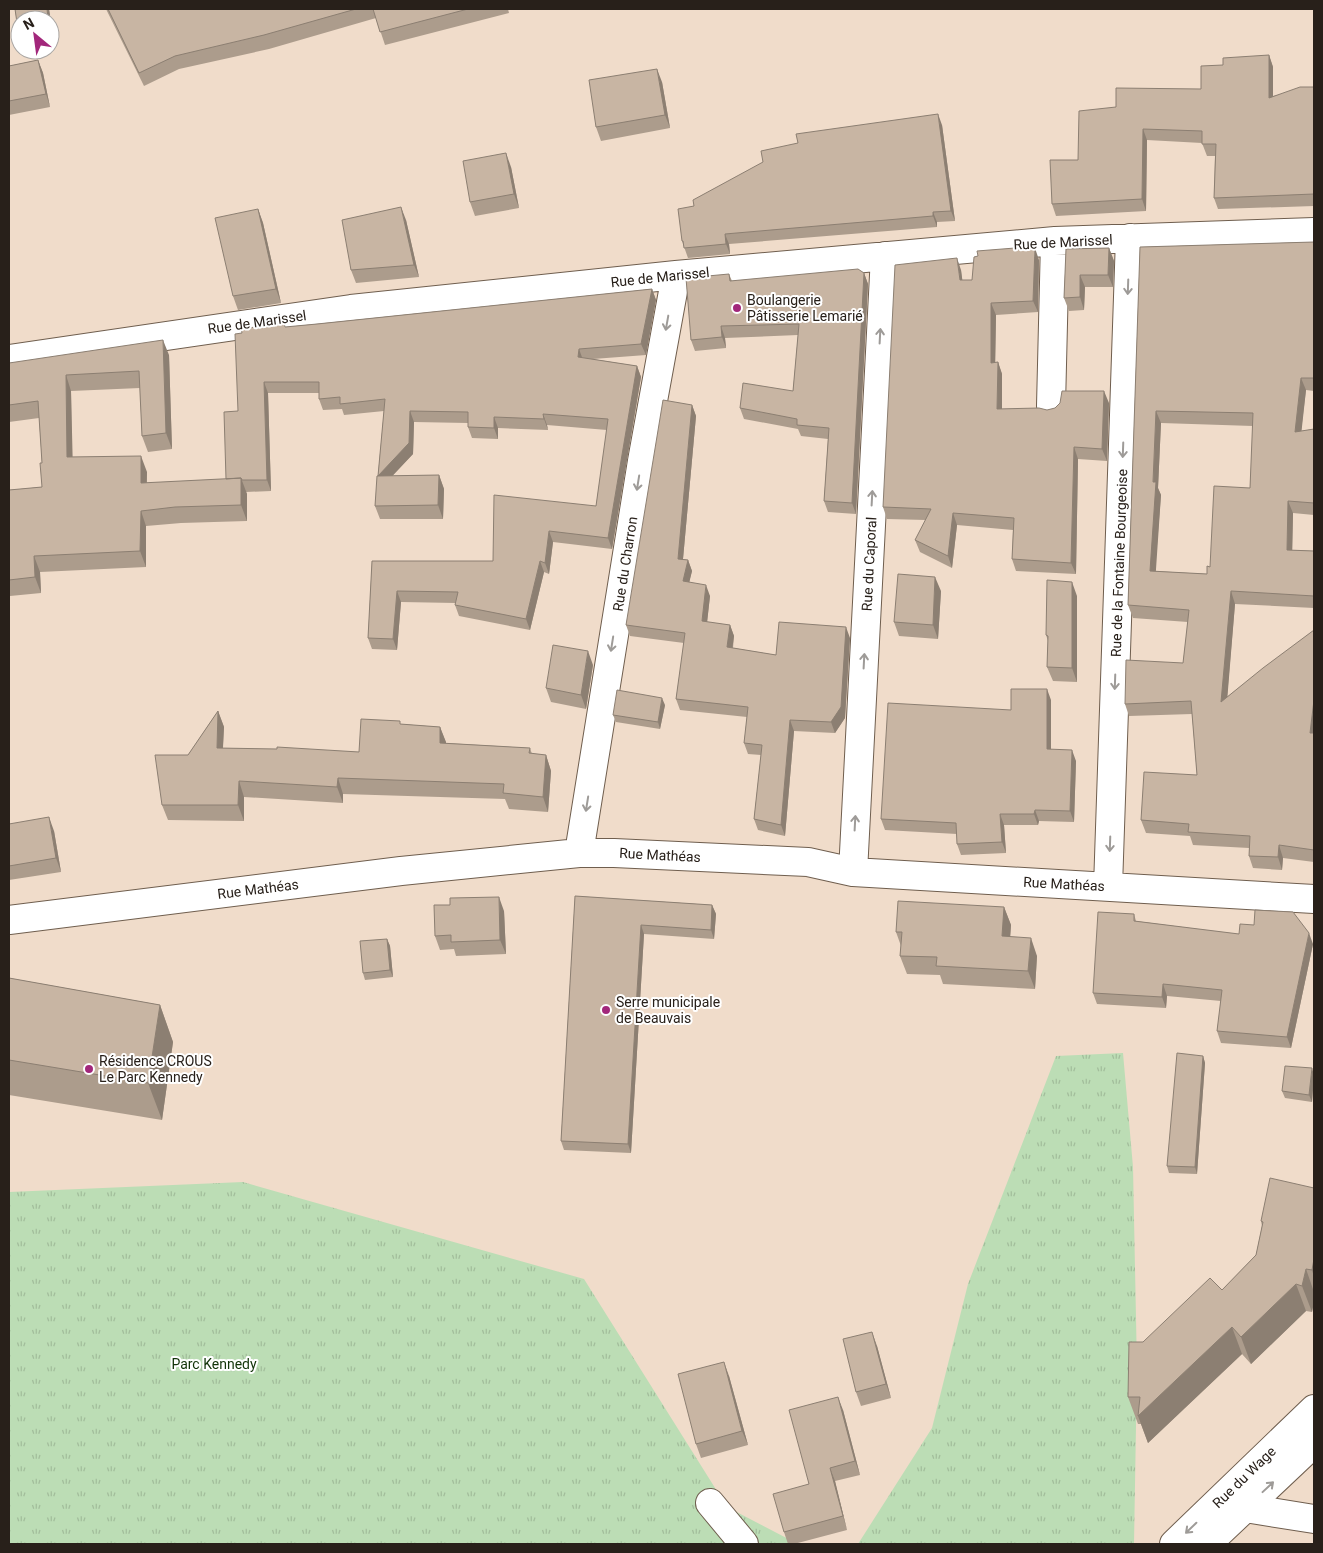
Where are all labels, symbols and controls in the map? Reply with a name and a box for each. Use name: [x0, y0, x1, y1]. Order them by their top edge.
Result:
north arrow: [10, 10, 60, 60]
text: N: [20, 14, 37, 33]
street label: Rue de Marissel: [1013, 231, 1113, 253]
street label: Rue de Marissel: [610, 264, 710, 290]
one-way arrow: [1123, 278, 1133, 295]
place label: Boulangerie Pâtisserie Lemarié: [747, 292, 863, 324]
marker: Boulangerie Pâtisserie Lemarié: [731, 302, 743, 314]
street label: Rue de Marissel: [207, 307, 307, 337]
one-way arrow: [661, 315, 671, 331]
one-way arrow: [876, 328, 885, 344]
one-way arrow: [1118, 441, 1128, 457]
street label: Rue de la Fontaine Bourgeoise: [1108, 469, 1130, 657]
one-way arrow: [633, 475, 643, 491]
one-way arrow: [867, 491, 876, 507]
street label: Rue du Charron: [610, 515, 640, 613]
street label: Rue du Caporal: [859, 516, 879, 612]
one-way arrow: [607, 635, 617, 651]
one-way arrow: [859, 653, 868, 669]
one-way arrow: [1110, 674, 1120, 690]
one-way arrow: [581, 796, 591, 812]
one-way arrow: [851, 815, 860, 831]
one-way arrow: [1105, 836, 1115, 852]
street label: Rue Mathéas: [619, 845, 701, 865]
street label: Rue Mathéas: [1023, 874, 1105, 894]
street label: Rue Mathéas: [217, 876, 299, 902]
place label: Serre municipale de Beauvais: [616, 994, 720, 1026]
marker: Serre municipale de Beauvais: [600, 1004, 612, 1016]
place label: Résidence CROUS Le Parc Kennedy: [99, 1053, 212, 1085]
marker: Résidence CROUS Le Parc Kennedy: [83, 1063, 95, 1075]
park label: Parc Kennedy: [171, 1356, 257, 1372]
street label: Rue du Wage: [1209, 1443, 1279, 1511]
one-way arrow: [1261, 1481, 1273, 1493]
one-way arrow: [1185, 1522, 1197, 1534]

